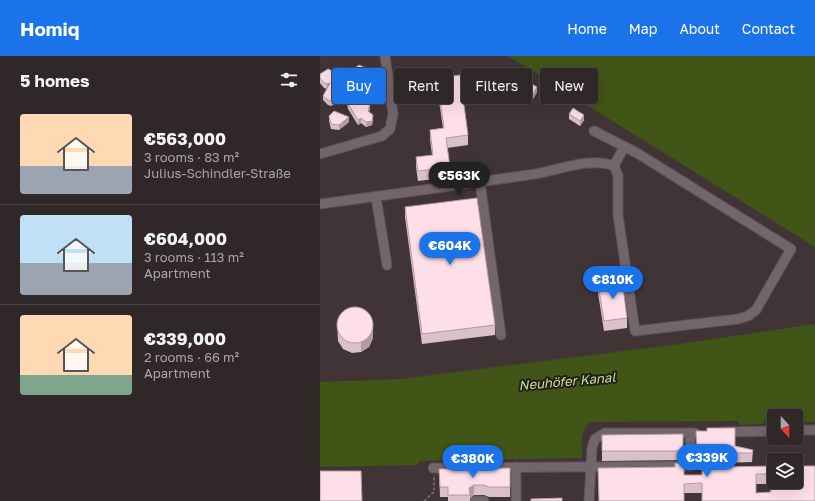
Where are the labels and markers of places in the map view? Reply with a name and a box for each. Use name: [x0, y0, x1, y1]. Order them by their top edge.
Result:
pin: €563K: [431, 162, 487, 196]
pin: €604K: [422, 232, 478, 266]
pin: €810K: [585, 266, 641, 300]
pin: €339K: [679, 444, 735, 478]
pin: €380K: [445, 445, 501, 479]

